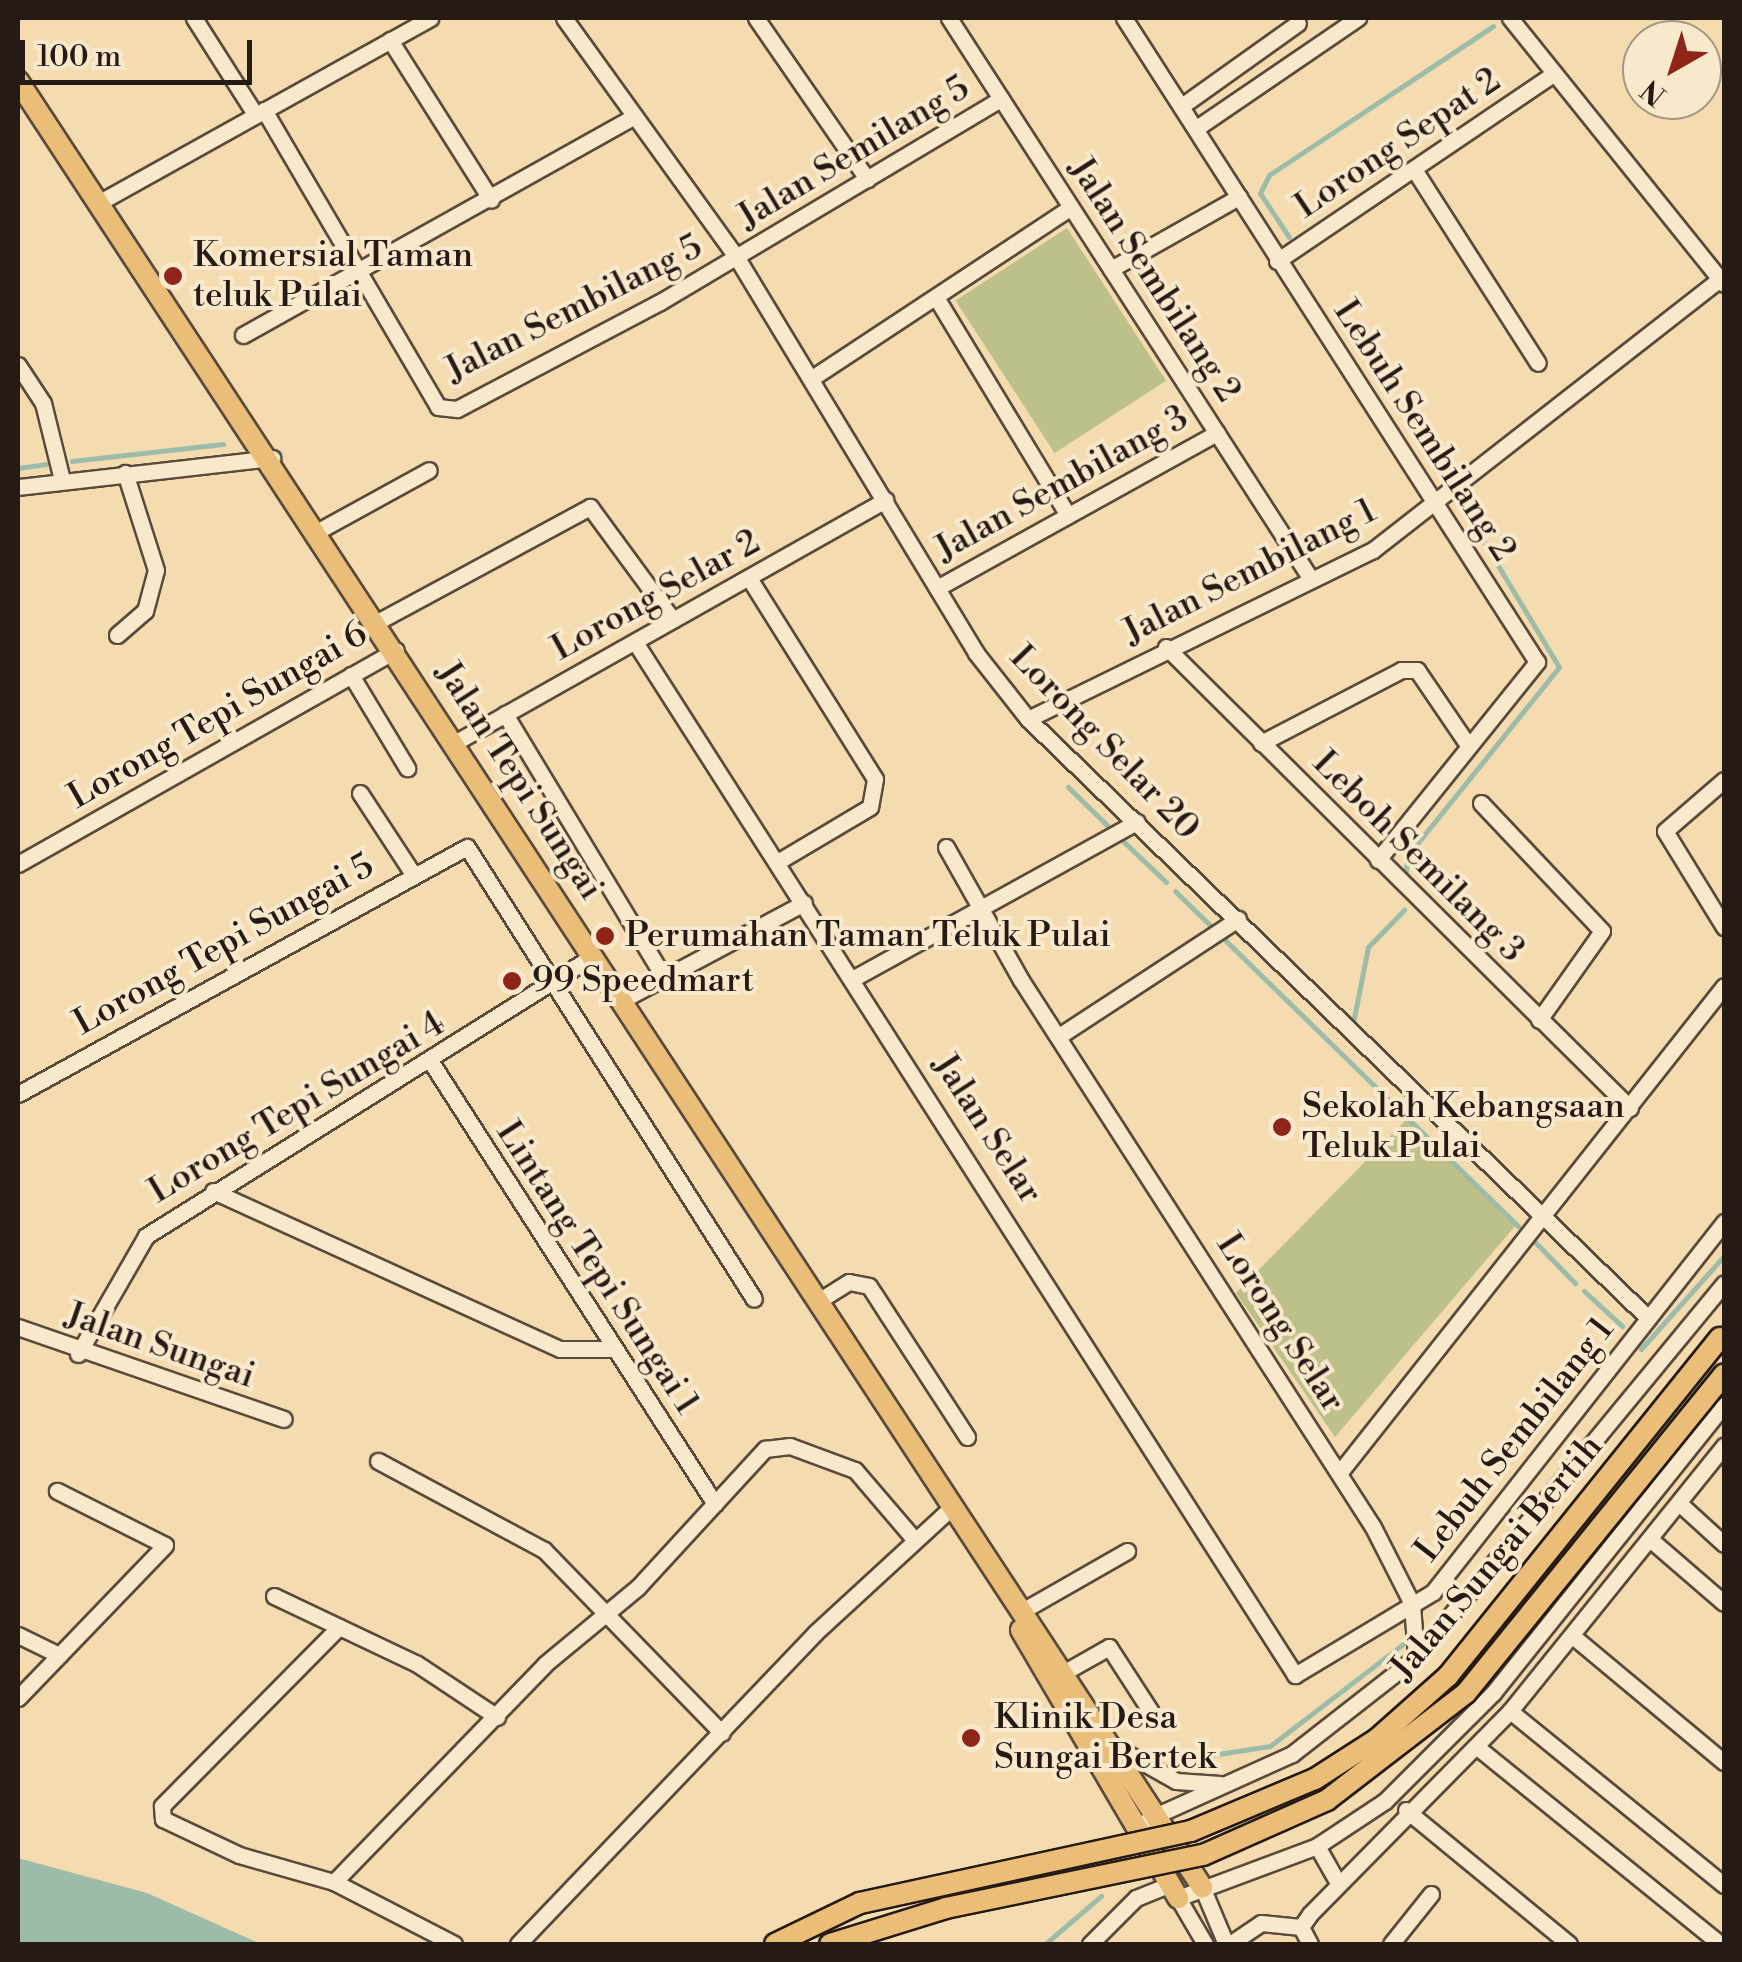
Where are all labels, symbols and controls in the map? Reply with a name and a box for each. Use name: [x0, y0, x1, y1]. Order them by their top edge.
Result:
scale bar: [25, 20, 258, 82]
north arrow: [1622, 20, 1722, 120]
text: 100 m: [37, 38, 121, 76]
street label: Lorong Sepat 2: [1287, 60, 1509, 228]
street label: Jalan Semilang 5: [731, 67, 977, 239]
text: N: [1634, 72, 1674, 113]
street label: Jalan Sembilang 2: [1059, 150, 1249, 410]
street label: Jalan Sembilang 5: [439, 226, 709, 392]
place label: Komersial Taman teluk Pulai: [193, 235, 473, 317]
marker: Komersial Taman teluk Pulai: [162, 265, 184, 287]
street label: Lebuh Sembilang 2: [1324, 293, 1524, 569]
street label: Jalan Sembilang 3: [928, 397, 1196, 571]
street label: Jalan Sembilang 1: [1117, 490, 1383, 654]
street label: Lorong Selar 2: [545, 522, 767, 670]
street label: Lorong Tepi Sungai 6: [61, 613, 375, 819]
street label: Lorong Selar 20: [1000, 637, 1208, 849]
street label: Jalan Tepi Sungai: [426, 654, 612, 908]
street label: Leboh Semilang 3: [1303, 742, 1533, 972]
street label: Lorong Tepi Sungai 5: [67, 845, 381, 1045]
place label: Perumahan Taman Teluk Pulai: [625, 915, 1111, 957]
marker: Perumahan Taman Teluk Pulai: [594, 925, 616, 947]
place label: 99 Speedmart: [532, 960, 754, 1002]
marker: 99 Speedmart: [501, 970, 523, 992]
street label: Lorong Tepi Sungai 4: [141, 1003, 453, 1213]
street label: Jalan Selar: [923, 1046, 1051, 1212]
place label: Sekolah Kebangsaan Teluk Pulai: [1302, 1086, 1625, 1168]
street label: Lintang Tepi Sungai 1: [486, 1114, 708, 1422]
marker: Sekolah Kebangsaan Teluk Pulai: [1271, 1116, 1293, 1138]
street label: Lorong Selar: [1207, 1226, 1353, 1420]
street label: Jalan Sungai: [60, 1294, 260, 1398]
street label: Lebuh Sembilang 1: [1407, 1310, 1623, 1570]
street label: Jalan Sungai Bertih: [1382, 1427, 1612, 1689]
place label: Klinik Desa Sungai Bertek: [994, 1697, 1216, 1779]
marker: Klinik Desa Sungai Bertek: [958, 1725, 984, 1751]

